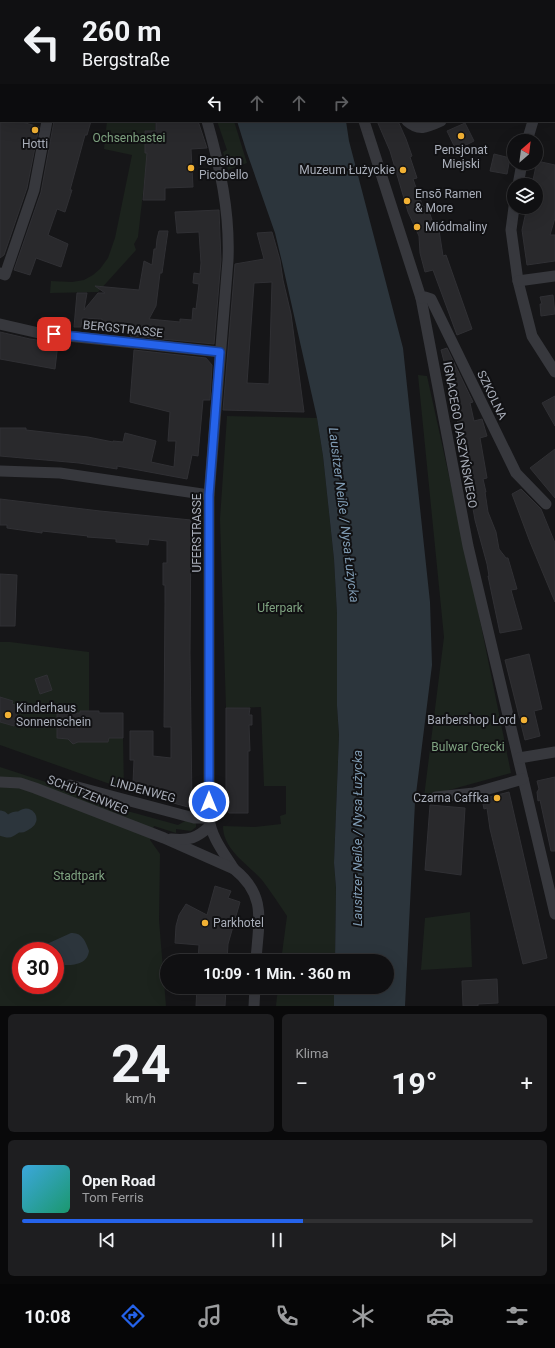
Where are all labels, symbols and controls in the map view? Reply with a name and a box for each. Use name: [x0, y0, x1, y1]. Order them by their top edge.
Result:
text: 260 m: [82, 15, 161, 48]
icon: left: [16, 16, 68, 68]
text: Bergstraße: [82, 49, 170, 70]
icon: left: [204, 92, 226, 114]
icon: ahead: [246, 92, 268, 114]
icon: ahead: [288, 92, 310, 114]
icon: right: [330, 92, 352, 114]
marker: Hotti: [30, 125, 40, 135]
park label: Ochsenbastei: [93, 131, 166, 145]
marker: Pensjonat Miejski: [456, 131, 466, 141]
north arrow: [507, 134, 543, 170]
map controls: [507, 134, 543, 214]
place label: Hotti: [22, 137, 48, 151]
place label: Pensjonat Miejski: [434, 143, 488, 171]
place label: Pension Picobello: [199, 154, 249, 182]
marker: Pension Picobello: [186, 163, 196, 173]
place label: Muzeum Łużyckie: [299, 163, 395, 177]
marker: Muzeum Łużyckie: [398, 165, 408, 175]
button: layers: [507, 178, 543, 214]
place label: Ensō Ramen & More: [415, 187, 482, 215]
marker: Ensō Ramen & More: [402, 196, 412, 206]
place label: Miódmaliny: [425, 220, 488, 234]
marker: Miódmaliny: [412, 222, 422, 232]
pin: [37, 317, 71, 351]
street label: BERGSTRASSE: [82, 318, 164, 340]
icon: arrive: [43, 323, 65, 345]
street label: IGNACEGO DASZYŃSKIEGO: [440, 360, 481, 509]
street label: SZKOLNA: [474, 368, 510, 422]
water label: Lausitzer Neiße / Nysa Łużycka: [326, 427, 362, 604]
street label: UFERSTRASSE: [190, 493, 204, 573]
park label: Uferpark: [257, 601, 304, 615]
place label: Kinderhaus Sonnenschein: [16, 701, 91, 729]
marker: Kinderhaus Sonnenschein: [3, 710, 13, 720]
place label: Barbershop Lord: [427, 713, 516, 727]
marker: Barbershop Lord: [519, 715, 529, 725]
park label: Bulwar Grecki: [431, 740, 505, 754]
water label: Lausitzer Neiße / Nysa Łużycka: [350, 750, 365, 926]
street label: SCHÜTZENWEG: [45, 771, 131, 818]
street label: LINDENWEG: [109, 775, 177, 805]
position arrow: [188, 781, 230, 823]
place label: Czarna Caffka: [413, 791, 489, 805]
marker: Czarna Caffka: [492, 793, 502, 803]
park label: Stadtpark: [53, 869, 106, 883]
place label: Parkhotel: [213, 916, 264, 930]
marker: Parkhotel: [200, 918, 210, 928]
speed limit sign: 30: [12, 942, 64, 994]
text: 10:09 · 1 Min. · 360 m: [203, 965, 351, 983]
text: 24: [111, 1034, 171, 1095]
text: Klima: [296, 1046, 328, 1061]
text: 19°: [391, 1066, 437, 1101]
text: −: [296, 1071, 308, 1096]
text: +: [521, 1071, 533, 1096]
text: km/h: [125, 1091, 156, 1106]
text: Open Road: [82, 1172, 156, 1190]
text: Tom Ferris: [82, 1190, 144, 1205]
icon: previous: [96, 1229, 118, 1251]
icon: pause: [266, 1229, 288, 1251]
icon: next: [437, 1229, 459, 1251]
icon: directions: [119, 1302, 147, 1330]
icon: music: [196, 1302, 224, 1330]
icon: phone: [273, 1302, 301, 1330]
icon: climate: [349, 1302, 377, 1330]
icon: car: [426, 1302, 454, 1330]
icon: filters: [503, 1302, 531, 1330]
text: 10:08: [24, 1306, 71, 1327]

